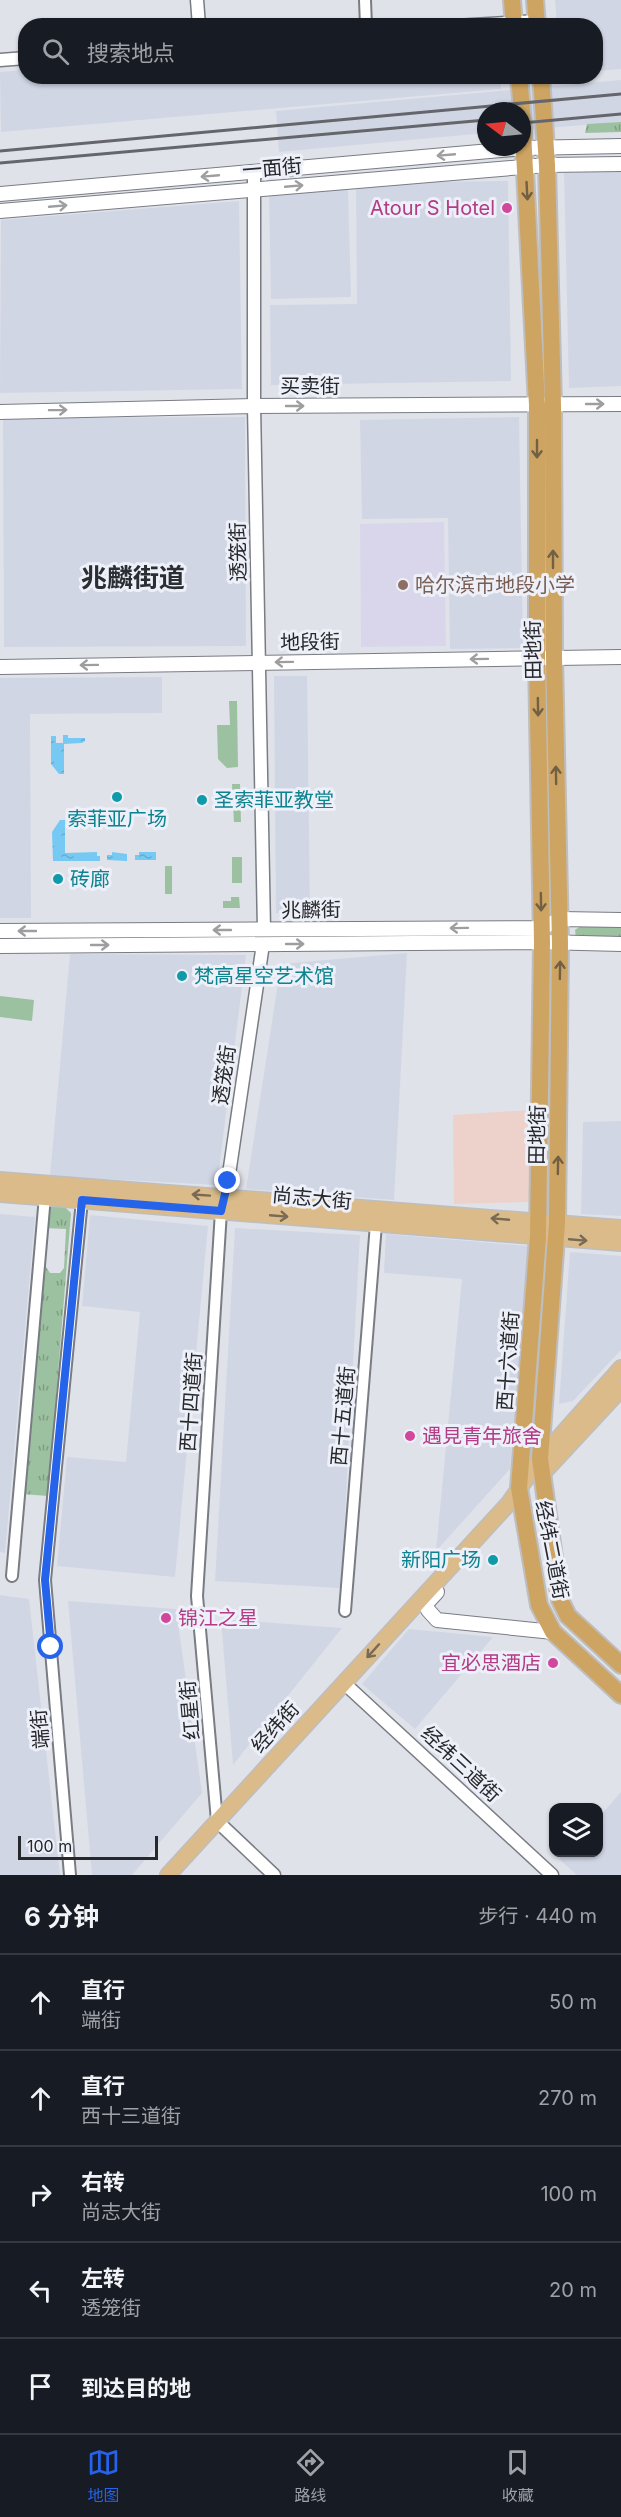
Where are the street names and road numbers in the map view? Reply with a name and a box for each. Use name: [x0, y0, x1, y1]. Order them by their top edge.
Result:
street label: 一面街: [241, 153, 303, 183]
street label: 买卖街: [280, 374, 340, 398]
street label: 透笼街: [225, 522, 251, 582]
street label: 田地街: [520, 620, 546, 680]
street label: 地段街: [280, 629, 340, 655]
street label: 兆麟街: [281, 897, 341, 923]
street label: 透笼街: [208, 1044, 240, 1106]
street label: 田地街: [524, 1105, 550, 1165]
street label: 尚志大街: [271, 1183, 353, 1213]
street label: 西十六道街: [493, 1310, 523, 1412]
street label: 西十四道街: [176, 1351, 206, 1453]
street label: 西十五道街: [327, 1365, 359, 1467]
street label: 经纬二道街: [531, 1499, 573, 1601]
street label: 红星街: [175, 1679, 205, 1741]
street label: 经纬街: [246, 1697, 304, 1757]
street label: 端街: [26, 1708, 54, 1750]
street label: 经纬三道街: [416, 1721, 506, 1807]

